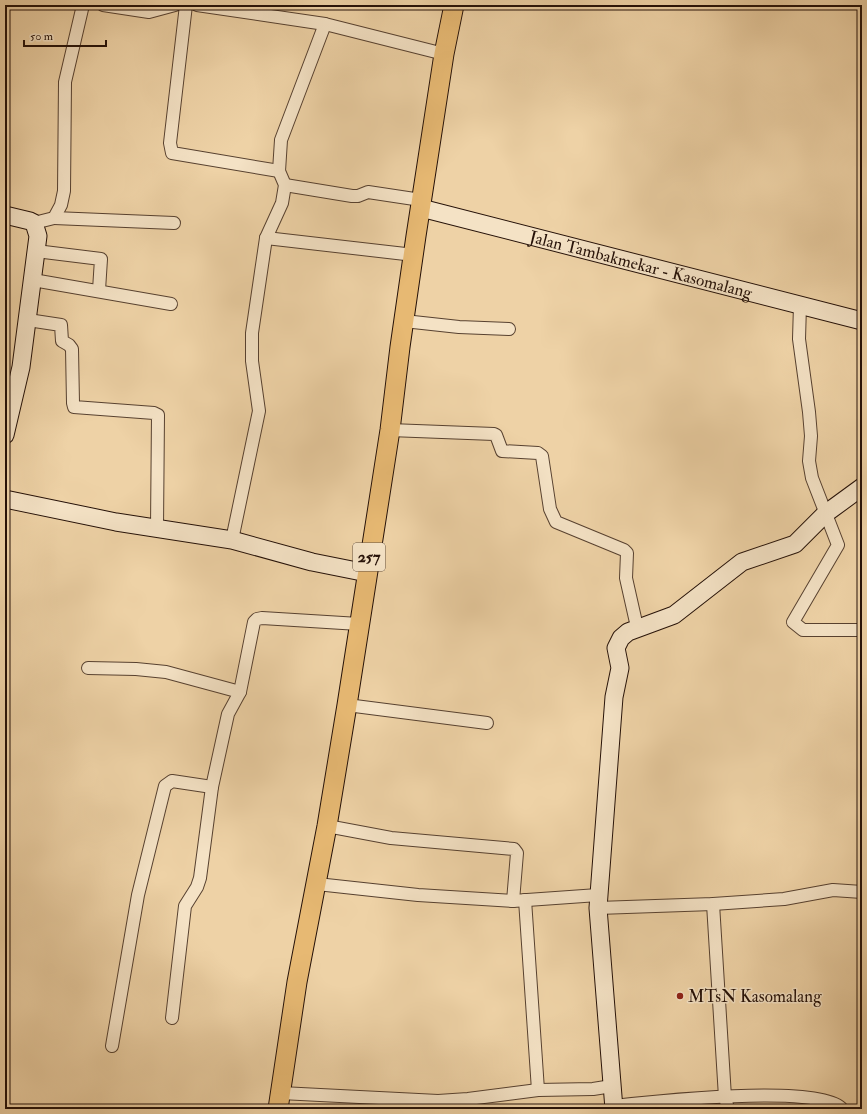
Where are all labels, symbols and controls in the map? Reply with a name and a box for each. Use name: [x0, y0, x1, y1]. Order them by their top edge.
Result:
scale bar: [24, 22, 106, 48]
text: 50 m: [30, 29, 54, 44]
street label: Jalan Tambakmekar - Kasomalang: [526, 225, 755, 303]
road number: 257: [353, 543, 385, 571]
place label: MTsN Kasomalang: [688, 986, 822, 1007]
marker: MTsN Kasomalang: [675, 991, 685, 1001]

